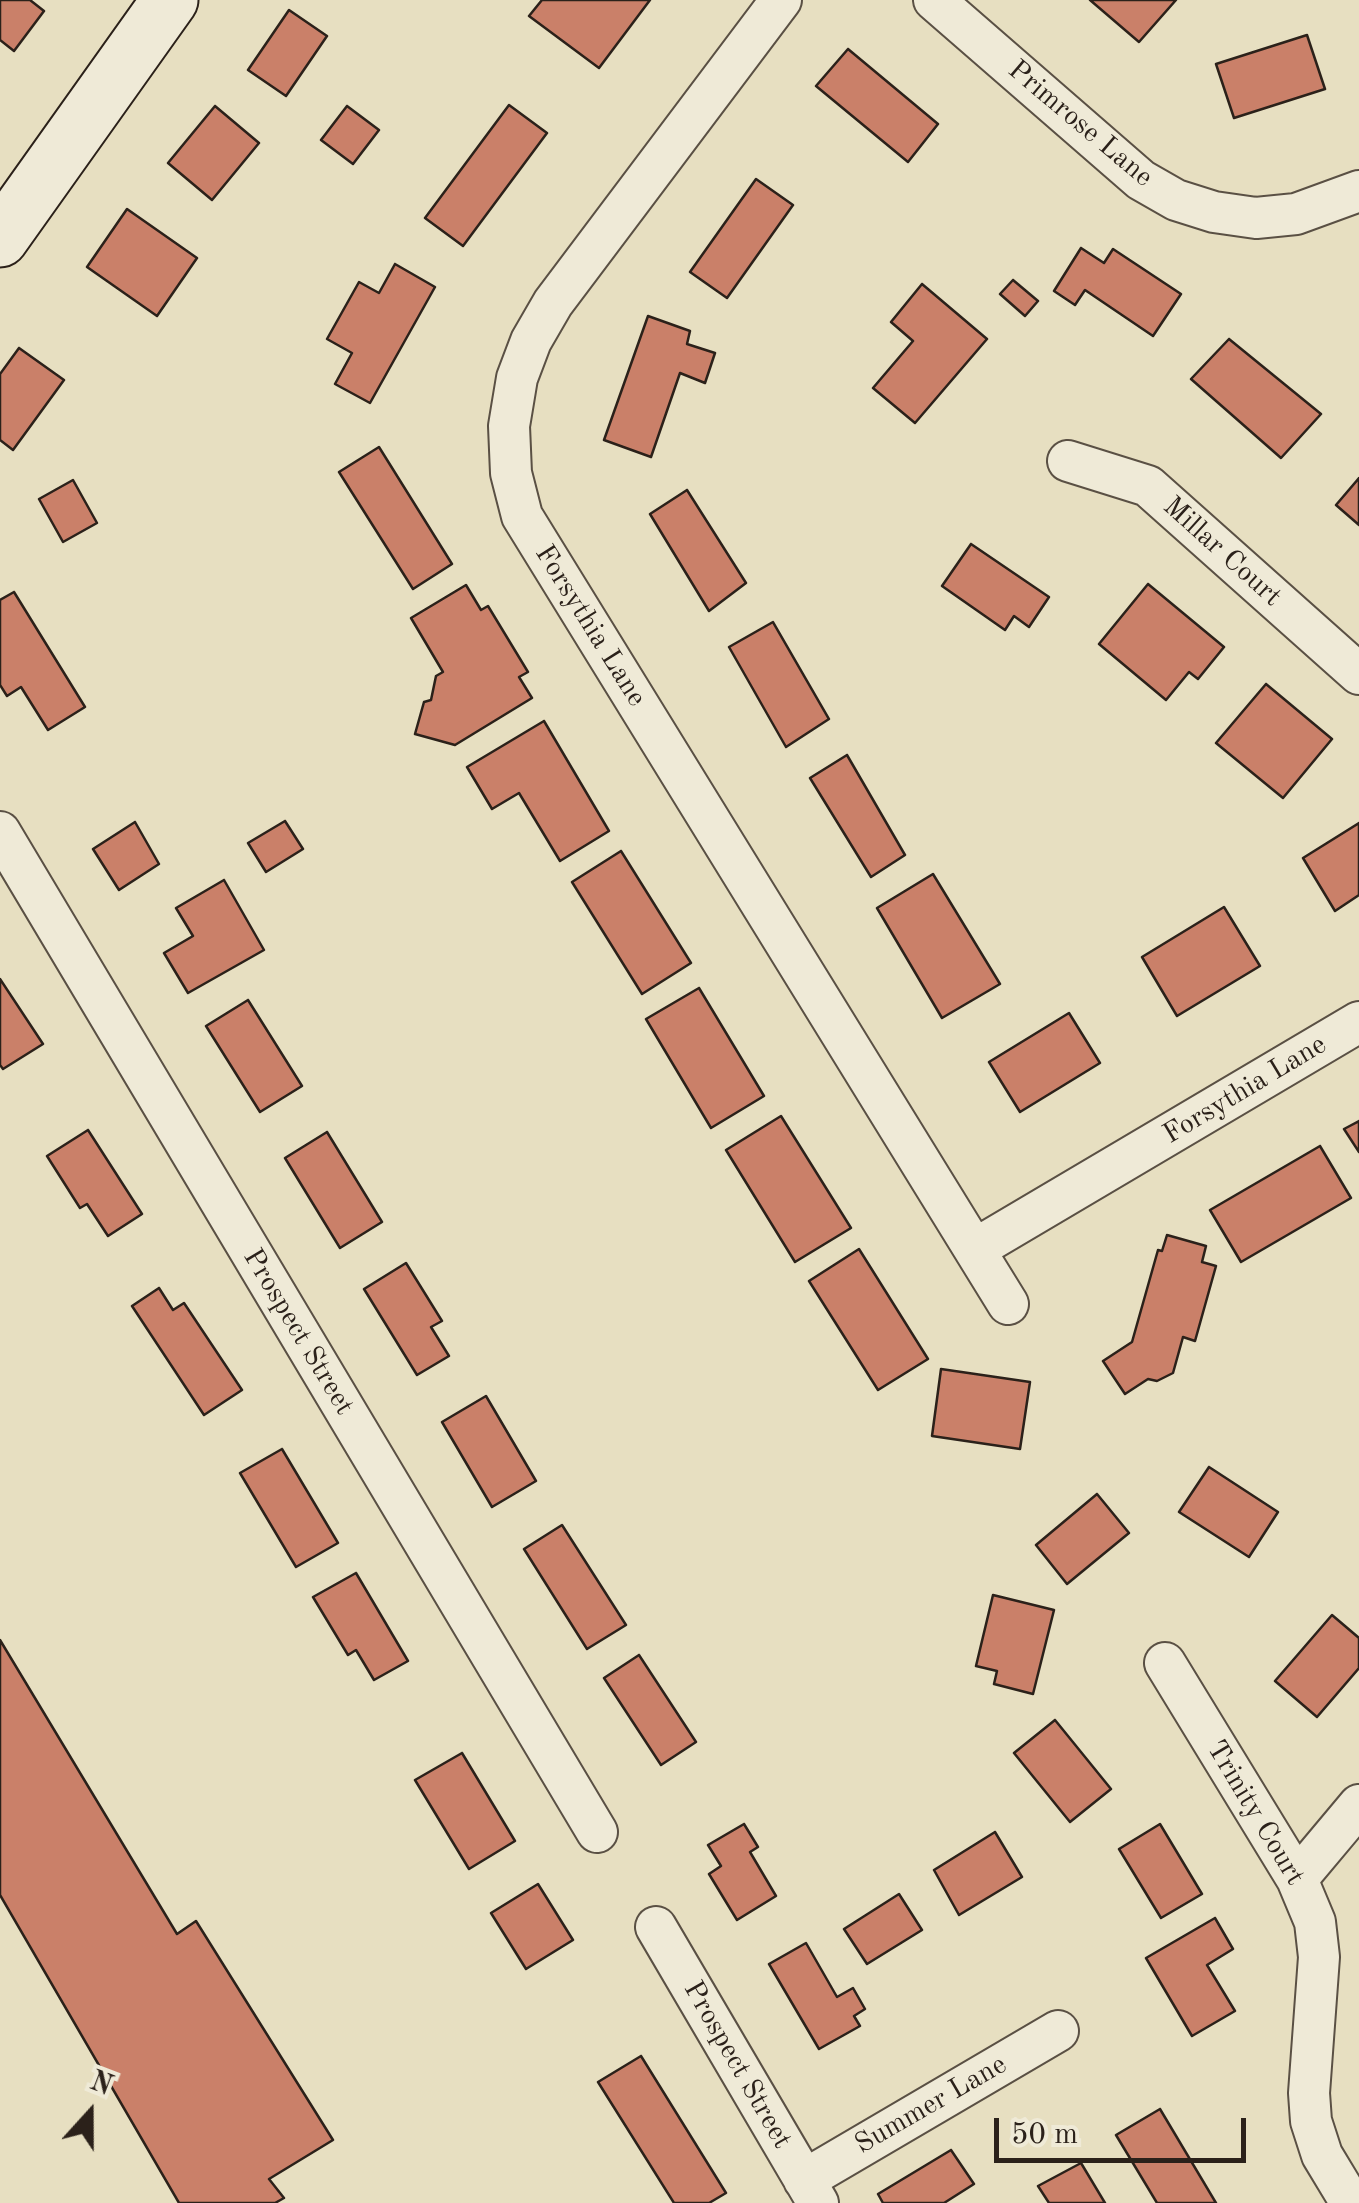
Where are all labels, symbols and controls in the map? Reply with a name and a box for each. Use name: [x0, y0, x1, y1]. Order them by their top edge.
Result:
street label: Primrose Lane: [1001, 54, 1159, 194]
street label: Millar Court: [1156, 490, 1288, 614]
street label: Forsythia Lane: [527, 539, 653, 713]
street label: Forsythia Lane: [1157, 1028, 1333, 1152]
street label: Prospect Street: [235, 1243, 361, 1421]
street label: Trinity Court: [1199, 1734, 1311, 1892]
street label: Prospect Street: [675, 1975, 799, 2155]
street label: Summer Lane: [849, 2048, 1013, 2162]
north arrow: [40, 2063, 140, 2163]
text: N: [86, 2068, 116, 2102]
scale bar: [999, 2098, 1252, 2160]
text: 50 m: [1011, 2120, 1078, 2150]

